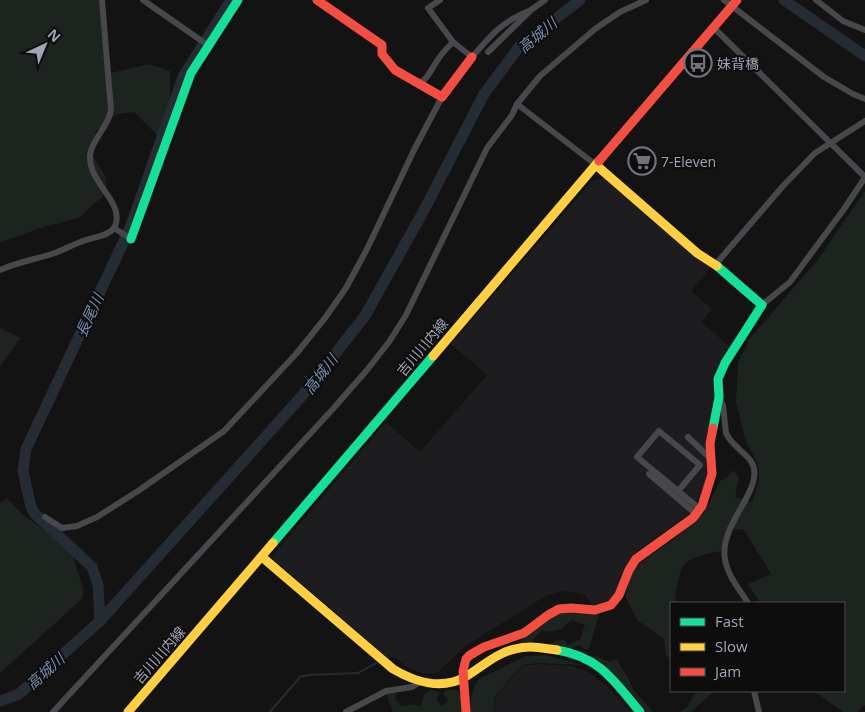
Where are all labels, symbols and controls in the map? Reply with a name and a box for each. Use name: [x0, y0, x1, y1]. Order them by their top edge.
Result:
water label: 高城川: [513, 12, 562, 57]
north arrow: [20, 20, 70, 70]
text: N: [44, 24, 65, 46]
bus stop icon: 妹背橋: [683, 48, 713, 78]
place label: 妹背橋: [717, 54, 759, 73]
supermarket icon: 7-Eleven: [627, 146, 657, 176]
place label: 7-Eleven: [661, 152, 716, 171]
water label: 長尾川: [70, 289, 108, 340]
street label: 吉川川内線: [392, 314, 452, 380]
water label: 高城川: [298, 349, 343, 398]
legend: [670, 602, 845, 692]
text: Fast: [715, 611, 744, 631]
street label: 吉川川内線: [129, 622, 189, 688]
text: Slow: [715, 636, 748, 656]
water label: 高城川: [22, 647, 70, 693]
text: Jam: [713, 661, 741, 681]

